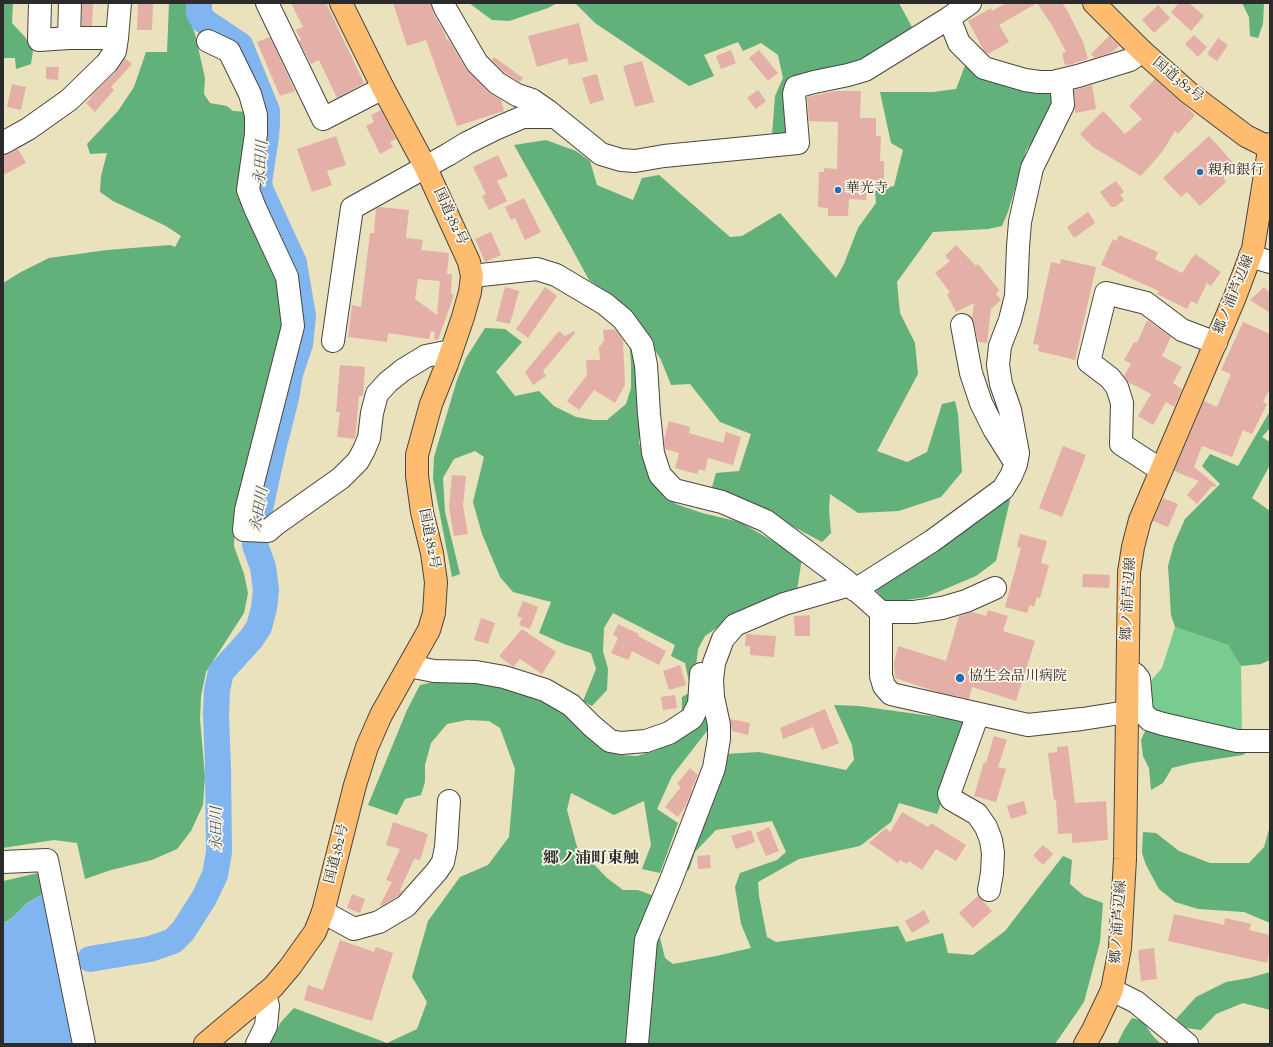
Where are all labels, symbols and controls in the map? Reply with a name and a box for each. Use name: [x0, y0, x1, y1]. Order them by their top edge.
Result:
street label: 国道382号: [1148, 55, 1206, 107]
water label: 永田川: [253, 140, 273, 186]
place label: 親和銀行: [1208, 164, 1264, 180]
marker: 親和銀行: [1195, 167, 1205, 177]
place label: 華光寺: [846, 182, 888, 198]
marker: 華光寺: [833, 185, 843, 195]
street label: 国道382号: [428, 186, 470, 248]
street label: 郷ノ浦芦辺線: [1211, 253, 1259, 337]
water label: 永田川: [248, 486, 274, 534]
street label: 国道382号: [414, 507, 442, 571]
street label: 郷ノ浦芦辺線: [1119, 557, 1141, 641]
place label: 協生会品川病院: [969, 670, 1067, 686]
marker: 協生会品川病院: [954, 672, 966, 684]
water label: 永田川: [209, 807, 227, 851]
street label: 国道382号: [322, 822, 354, 886]
district label: 郷ノ浦町東触: [543, 850, 639, 870]
street label: 郷ノ浦芦辺線: [1109, 880, 1131, 964]

